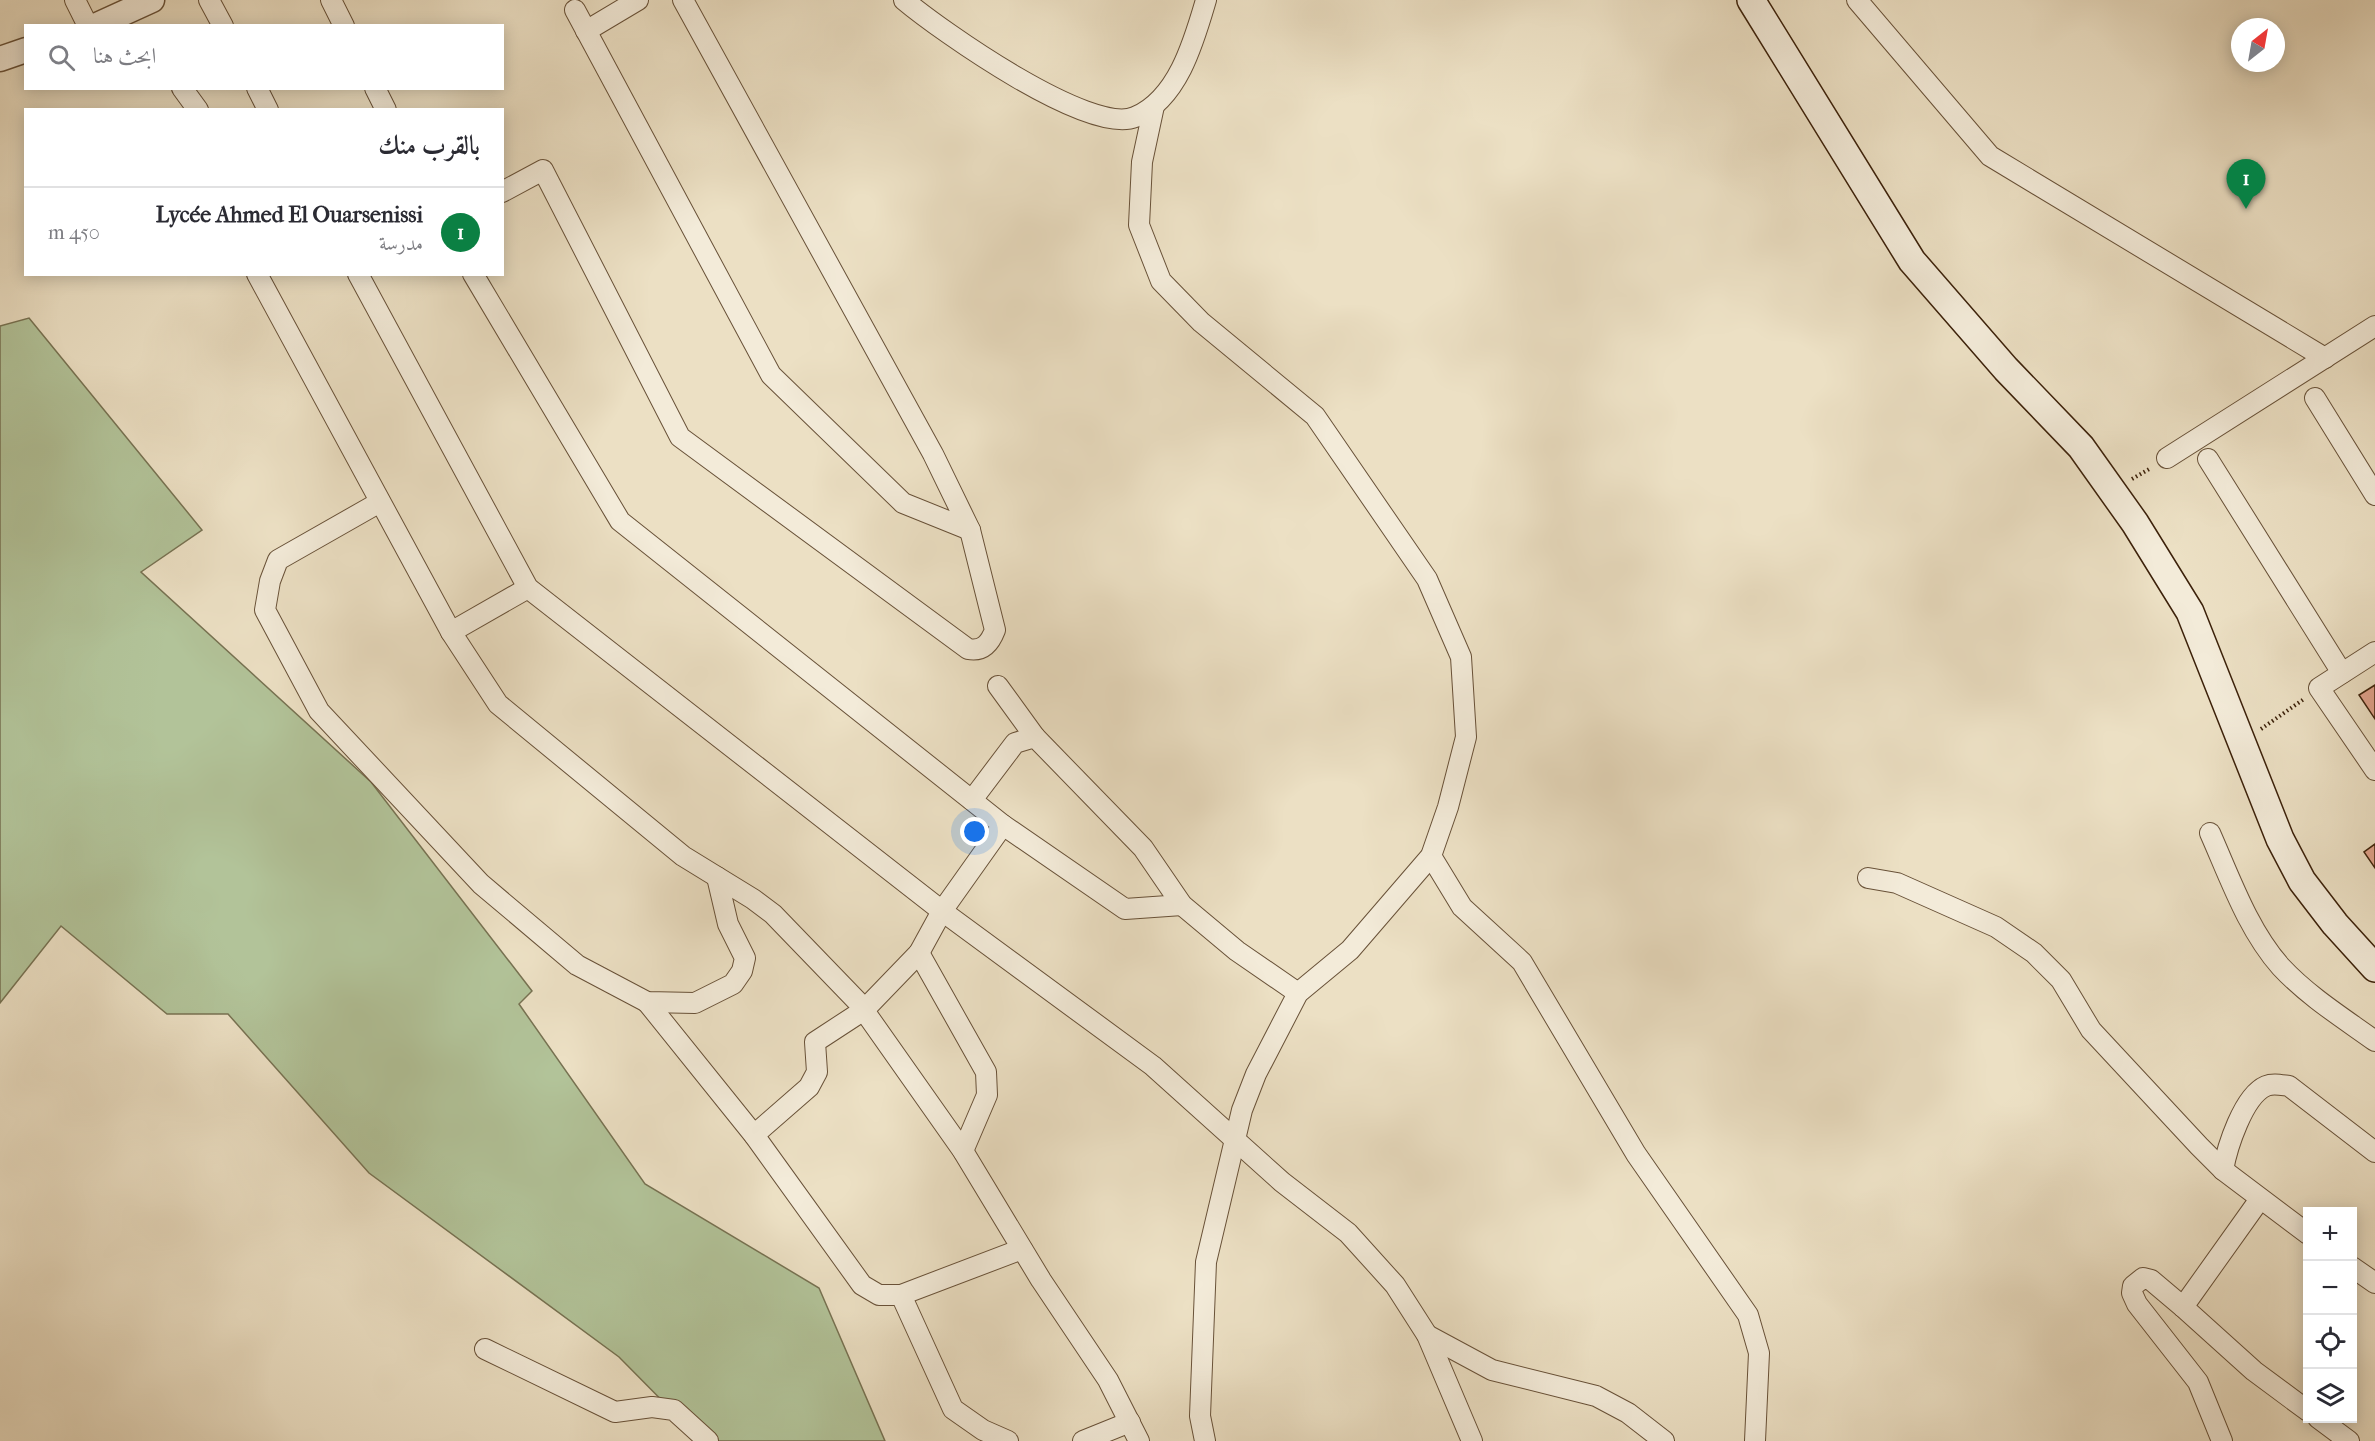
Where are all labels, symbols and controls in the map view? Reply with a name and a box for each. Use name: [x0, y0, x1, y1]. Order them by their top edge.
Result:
north arrow: [2231, 18, 2285, 72]
search box: [24, 24, 504, 90]
icon: search: [45, 41, 78, 74]
text: ابحث هنا: [93, 43, 156, 69]
text: بالقرب منك: [378, 130, 480, 161]
pin: 1: [2226, 160, 2266, 209]
text: Lycée Ahmed El Ouarsenissi: [156, 202, 423, 228]
text: 450 m: [48, 221, 100, 244]
text: 1: [457, 221, 464, 244]
text: مدرسة: [379, 232, 423, 255]
your location: [960, 817, 989, 846]
map controls: [2303, 1207, 2357, 1423]
button: +: [2303, 1207, 2357, 1261]
button: −: [2303, 1261, 2357, 1315]
button: locate: [2303, 1315, 2357, 1369]
button: layers: [2303, 1369, 2357, 1423]

